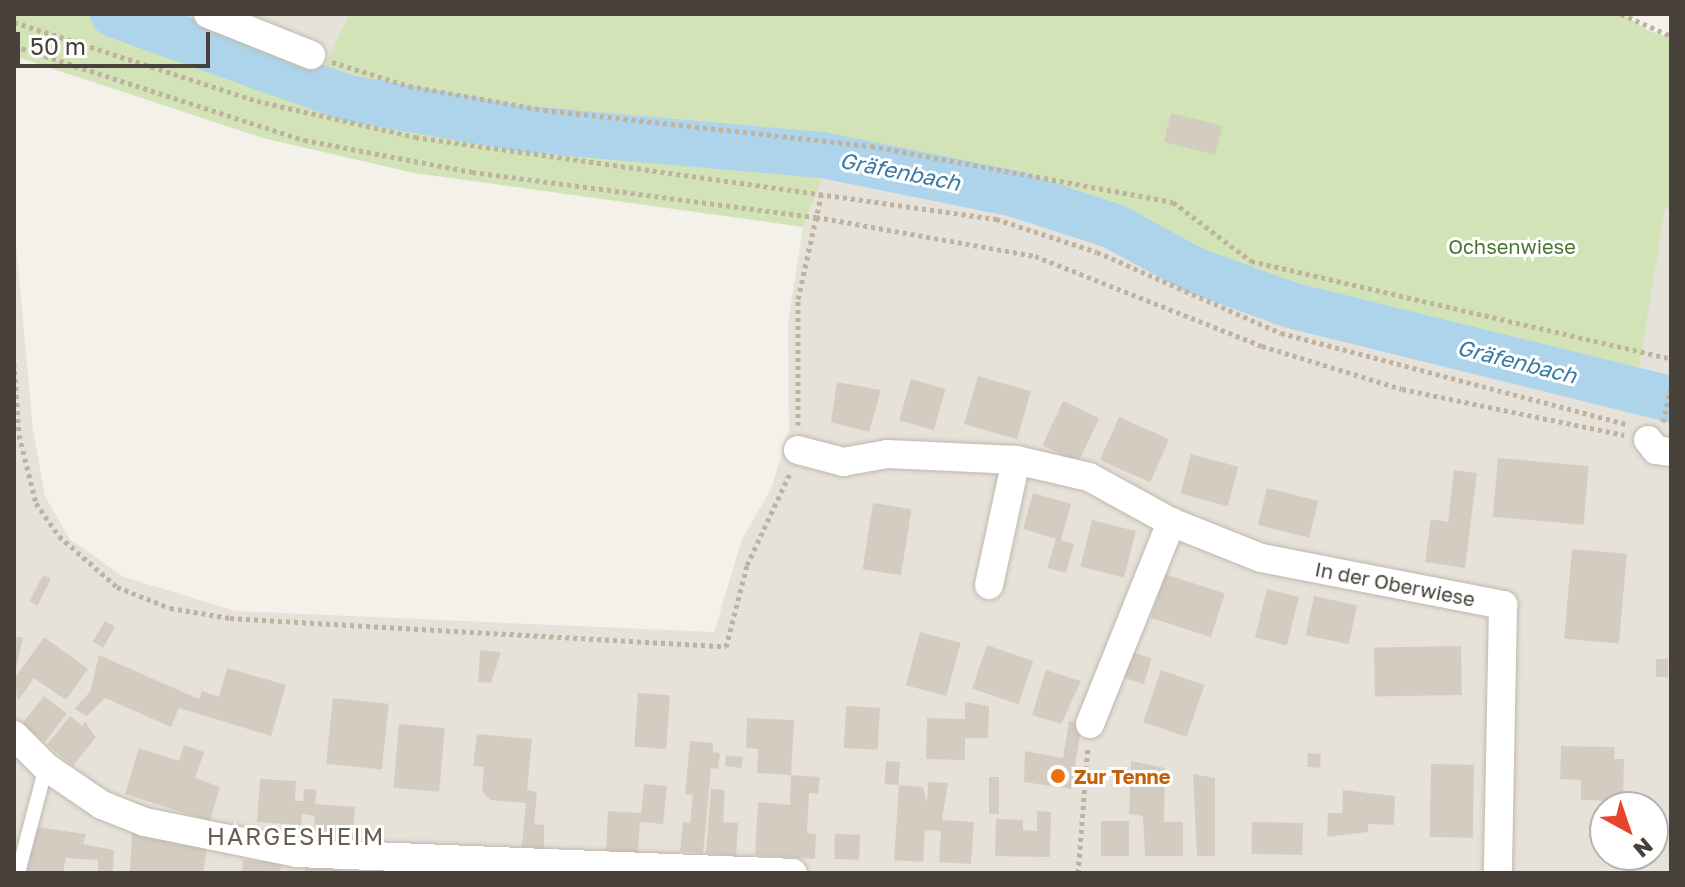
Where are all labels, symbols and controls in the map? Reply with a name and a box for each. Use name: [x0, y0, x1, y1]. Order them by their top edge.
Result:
scale bar: [20, 16, 214, 66]
text: 50 m: [30, 31, 86, 60]
water label: Gräfenbach: [838, 146, 962, 196]
park label: Ochsenwiese: [1448, 234, 1576, 258]
water label: Gräfenbach: [1455, 333, 1579, 389]
street label: In der Oberwiese: [1313, 557, 1477, 611]
place label: Zur Tenne: [1074, 764, 1170, 788]
marker: Zur Tenne: [1049, 767, 1067, 785]
north arrow: [1589, 791, 1669, 871]
district label: HARGESHEIM: [207, 822, 385, 850]
text: N: [1628, 833, 1659, 864]

